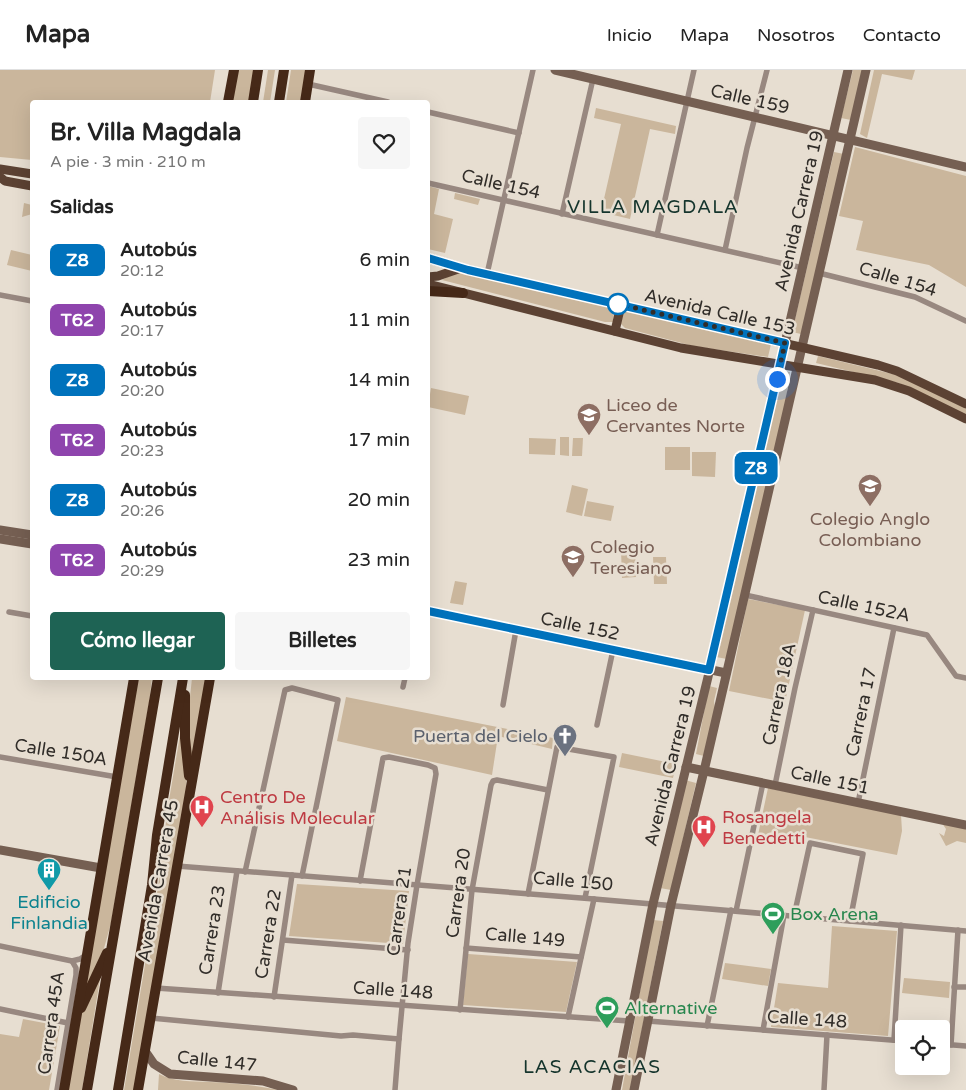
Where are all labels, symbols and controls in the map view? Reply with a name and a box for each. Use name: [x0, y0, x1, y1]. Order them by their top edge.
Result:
text: Mapa: [25, 20, 90, 49]
text: Inicio: [607, 24, 652, 46]
text: Mapa: [680, 24, 729, 46]
text: Nosotros: [757, 24, 835, 46]
text: Contacto: [863, 24, 941, 46]
street label: Calle 159: [708, 79, 792, 119]
button: heart: [358, 117, 410, 169]
text: Br. Villa Magdala: [50, 118, 241, 147]
street label: Avenida Carrera 19: [770, 128, 828, 294]
text: A pie · 3 min · 210 m: [50, 152, 206, 172]
street label: Calle 154: [459, 164, 543, 204]
text: Salidas: [50, 196, 114, 218]
district label: VILLA MAGDALA: [567, 196, 739, 218]
text: Autobús: [120, 239, 197, 261]
text: Z8: [66, 249, 89, 271]
text: 6 min: [359, 249, 410, 271]
street label: Calle 154: [856, 257, 940, 301]
text: 20:12: [120, 261, 164, 281]
street label: Avenida Calle 153: [642, 284, 798, 340]
unlabelled marker: [607, 293, 629, 315]
text: Autobús: [120, 299, 197, 321]
text: T62: [61, 309, 94, 331]
text: 11 min: [347, 309, 410, 331]
text: 20:17: [120, 321, 164, 341]
text: Autobús: [120, 359, 197, 381]
your location: [765, 367, 790, 392]
text: Z8: [66, 369, 89, 391]
text: 14 min: [347, 369, 410, 391]
text: 20:20: [120, 381, 164, 401]
place label: Liceo de Cervantes Norte: [606, 394, 745, 437]
school or university icon: Liceo de Cervantes Norte: [576, 402, 602, 436]
text: Autobús: [120, 419, 197, 441]
text: T62: [61, 429, 94, 451]
text: 17 min: [347, 429, 410, 451]
text: 20:23: [120, 441, 164, 461]
line badge: Z8: [734, 452, 778, 484]
text: Z8: [745, 457, 767, 479]
school or university icon: Colegio Anglo Colombiano: [857, 473, 883, 507]
text: Autobús: [120, 479, 197, 501]
text: Z8: [66, 489, 89, 511]
text: 20 min: [347, 489, 410, 511]
text: 20:26: [120, 501, 164, 521]
place label: Colegio Anglo Colombiano: [810, 508, 930, 551]
place label: Colegio Teresiano: [590, 536, 672, 579]
text: Autobús: [120, 539, 197, 561]
school or university icon: Colegio Teresiano: [560, 544, 586, 578]
text: T62: [61, 549, 94, 571]
text: 23 min: [347, 549, 410, 571]
text: 20:29: [120, 561, 164, 581]
street label: Calle 152A: [816, 585, 912, 627]
street label: Calle 152: [538, 607, 622, 645]
button: Cómo llegar: [50, 612, 225, 670]
button: Billetes: [235, 612, 410, 670]
street label: Carrera 18A: [757, 641, 801, 747]
street label: Carrera 17: [841, 665, 881, 759]
street label: Avenida Carrera 19: [639, 683, 701, 849]
church icon: Puerta del Cielo: [552, 723, 578, 757]
place label: Puerta del Cielo: [413, 725, 548, 747]
street label: Calle 150A: [13, 734, 109, 770]
street label: Calle 151: [788, 761, 872, 799]
place label: Centro De Análisis Molecular: [220, 786, 375, 829]
hospital icon: Centro De Análisis Molecular: [189, 794, 215, 828]
street label: Avenida Carrera 45: [133, 798, 183, 964]
place label: Rosangela Benedetti: [722, 806, 812, 849]
hospital icon: Rosangela Benedetti: [691, 814, 717, 848]
street label: Carrera 20: [441, 847, 475, 939]
building icon: Edificio Finlandia: [36, 857, 62, 891]
street label: Carrera 21: [382, 865, 416, 957]
street label: Calle 150: [532, 867, 614, 895]
street label: Carrera 23: [194, 884, 230, 976]
street label: Carrera 22: [250, 888, 286, 980]
place label: Edificio Finlandia: [10, 891, 88, 934]
sports icon: Box Arena: [760, 901, 786, 935]
place label: Box Arena: [790, 903, 879, 925]
street label: Calle 149: [484, 923, 566, 951]
street label: Carrera 45A: [33, 970, 69, 1076]
street label: Calle 148: [352, 976, 434, 1004]
sports icon: Alternative: [594, 995, 620, 1029]
place label: Alternative: [624, 997, 717, 1019]
street label: Calle 148: [766, 1005, 848, 1033]
map controls: [895, 1020, 950, 1075]
button: locate: [895, 1020, 950, 1075]
street label: Calle 147: [176, 1046, 258, 1076]
district label: LAS ACACIAS: [523, 1056, 661, 1078]

